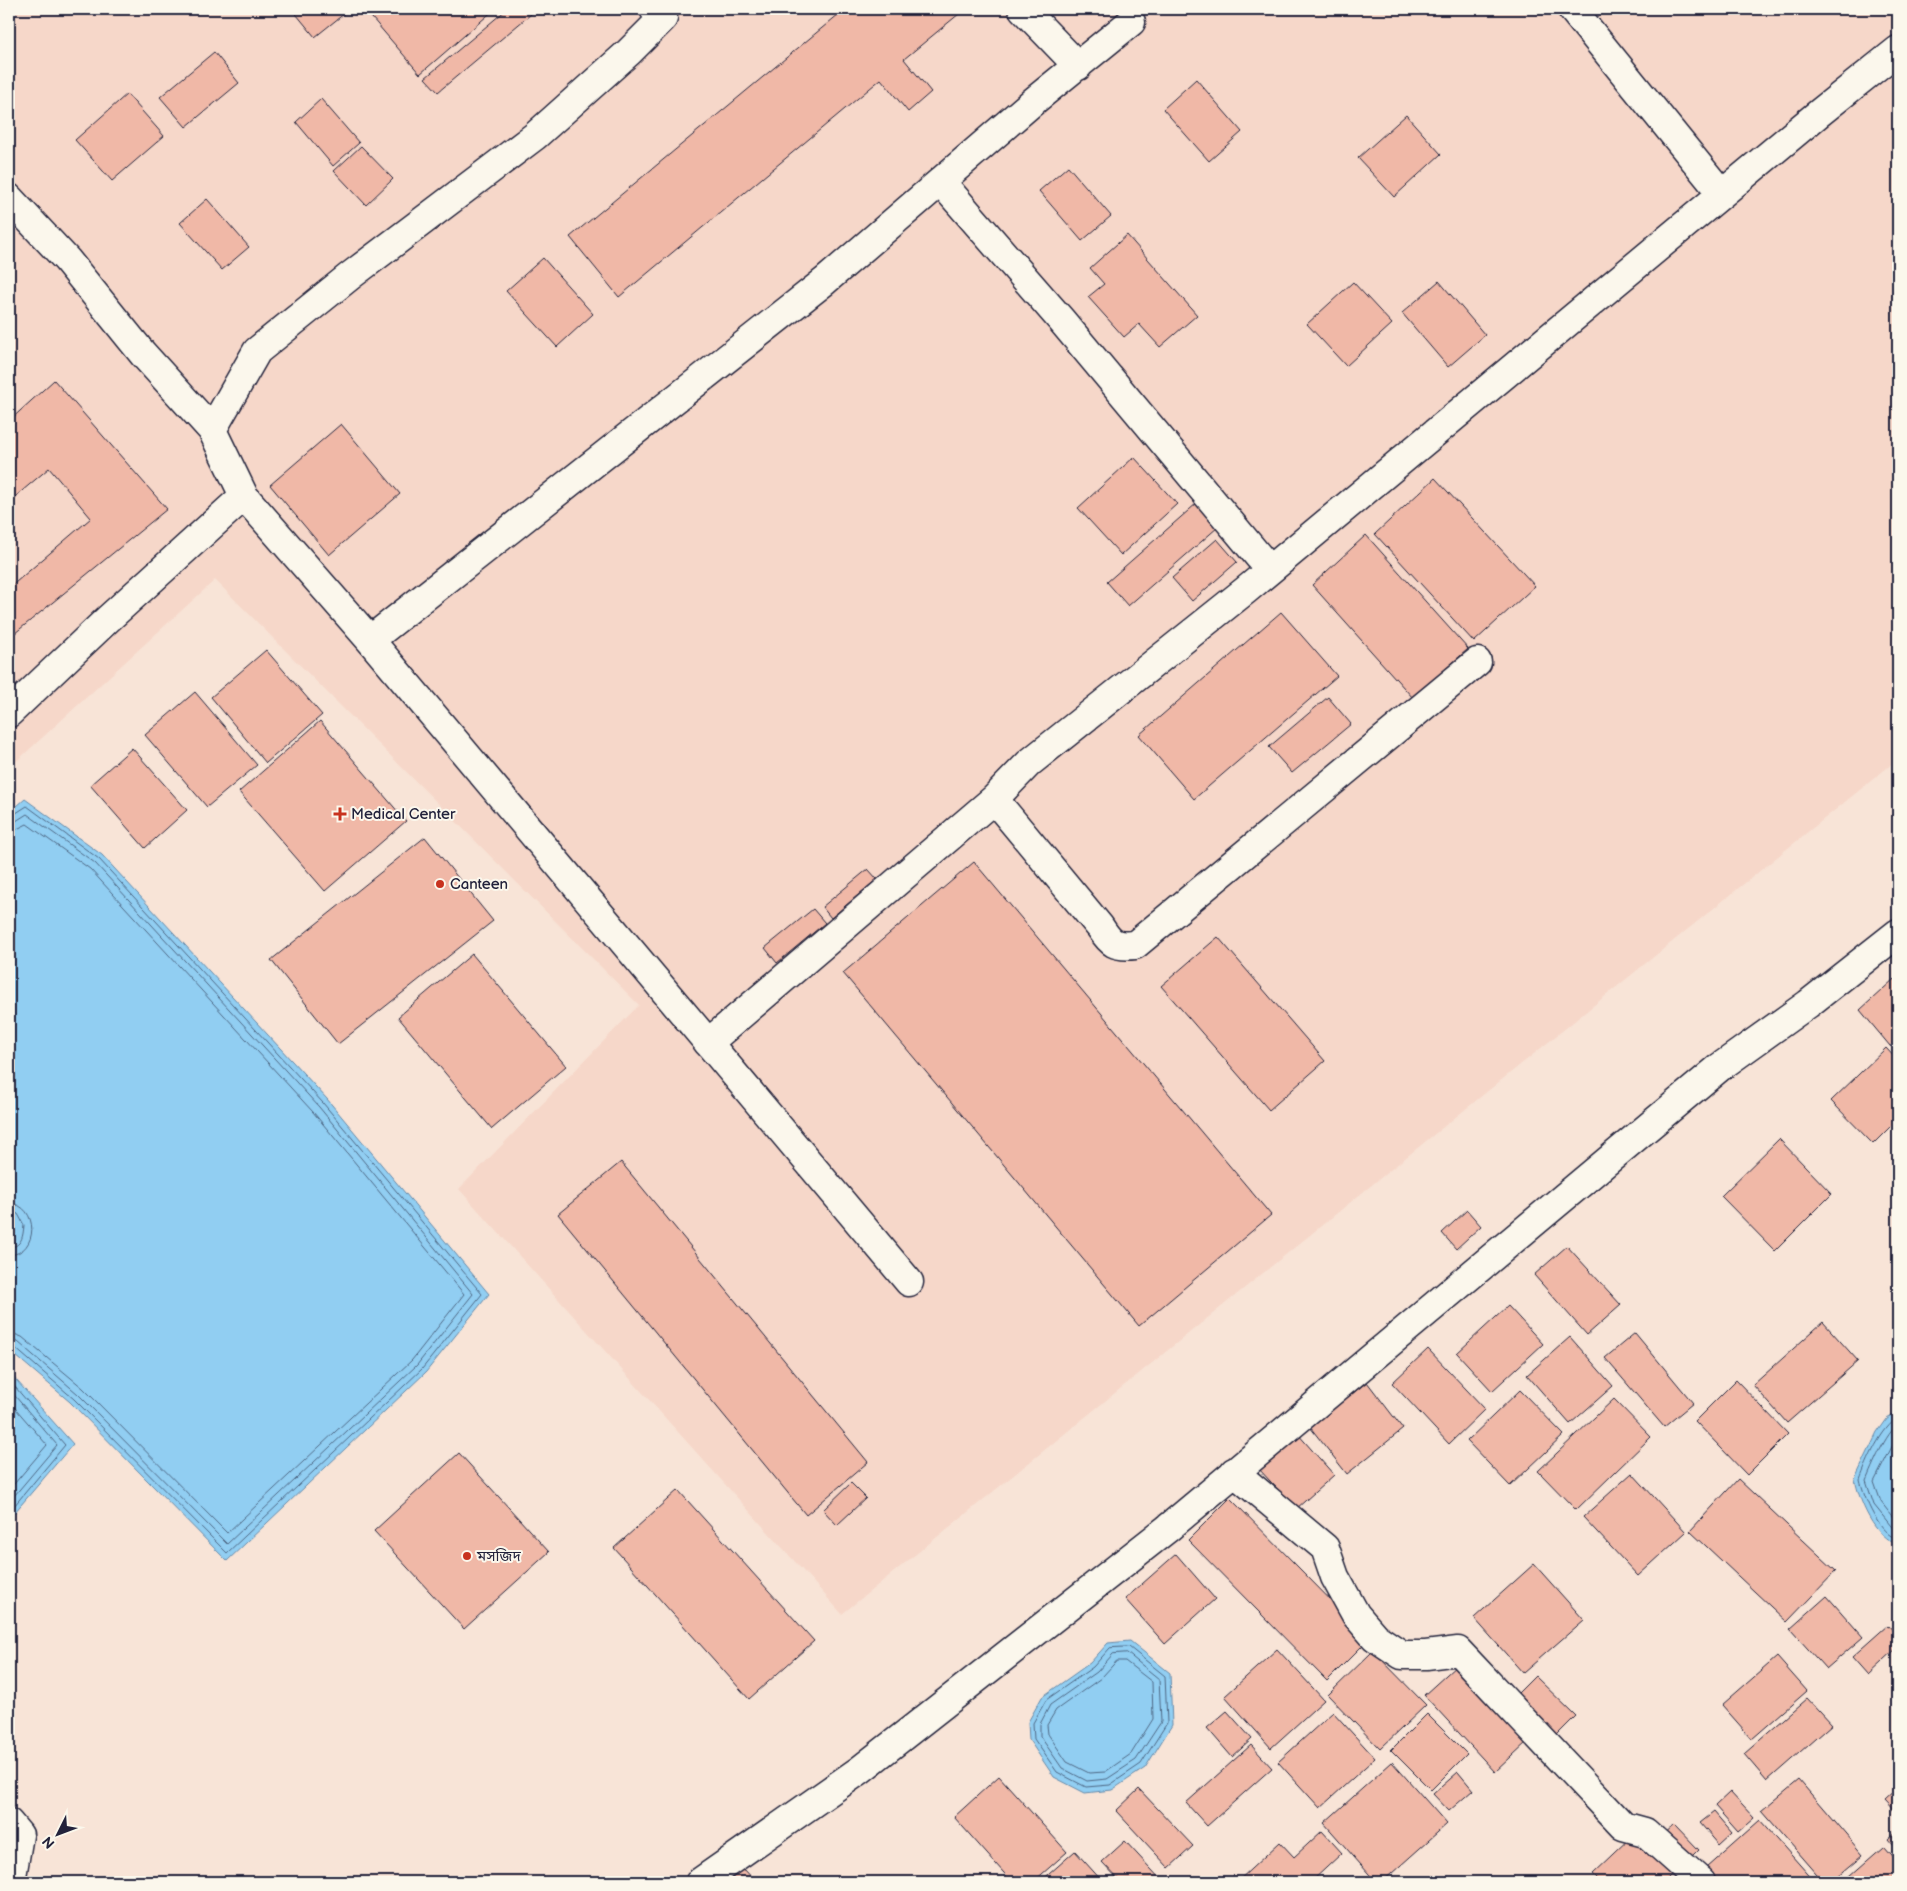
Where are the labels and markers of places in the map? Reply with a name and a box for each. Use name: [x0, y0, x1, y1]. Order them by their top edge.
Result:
place label: Medical Center: [351, 805, 456, 824]
marker: Medical Center: [333, 807, 347, 821]
place label: Canteen: [450, 875, 508, 894]
marker: Canteen: [434, 878, 446, 890]
place label: মসজিদ: [476, 1547, 521, 1566]
marker: মসজিদ: [461, 1550, 473, 1562]

